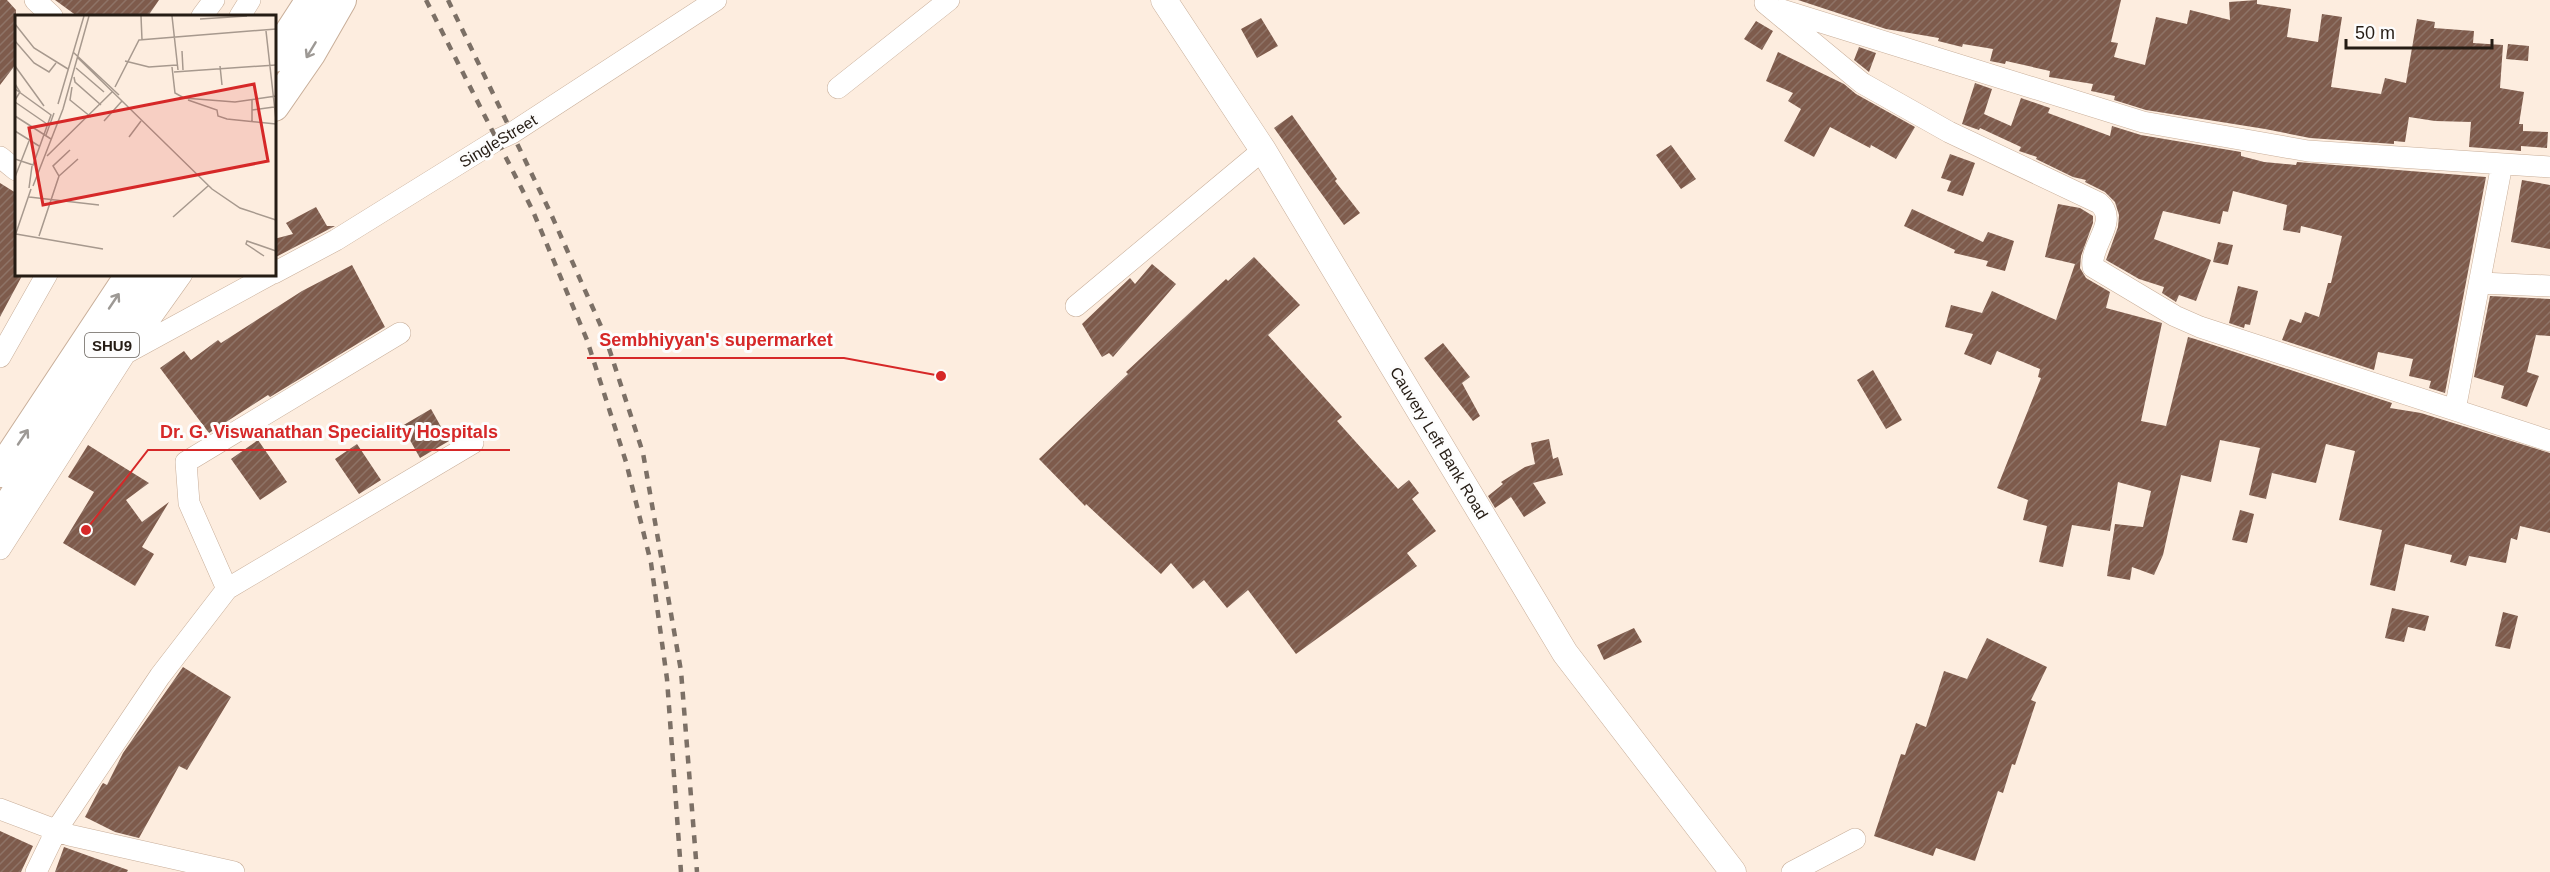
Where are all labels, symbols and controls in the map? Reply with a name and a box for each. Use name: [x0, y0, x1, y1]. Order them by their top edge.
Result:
scale bar: [2346, 12, 2492, 50]
inset map: [15, 15, 276, 276]
text: 50 m: [2355, 23, 2395, 43]
one-way arrow: [305, 41, 317, 58]
street label: SingleStreet: [456, 111, 540, 171]
one-way arrow: [108, 293, 120, 310]
callout: Sembhiyyan's supermarket: [587, 322, 844, 358]
text: Sembhiyyan's supermarket: [599, 330, 833, 350]
road number: SHU9: [85, 333, 139, 357]
street label: Cauvery Left Bank Road: [1387, 364, 1491, 522]
callout: Dr. G. Viswanathan Speciality Hospitals: [148, 414, 510, 450]
text: Dr. G. Viswanathan Speciality Hospitals: [160, 422, 498, 442]
one-way arrow: [17, 429, 29, 446]

